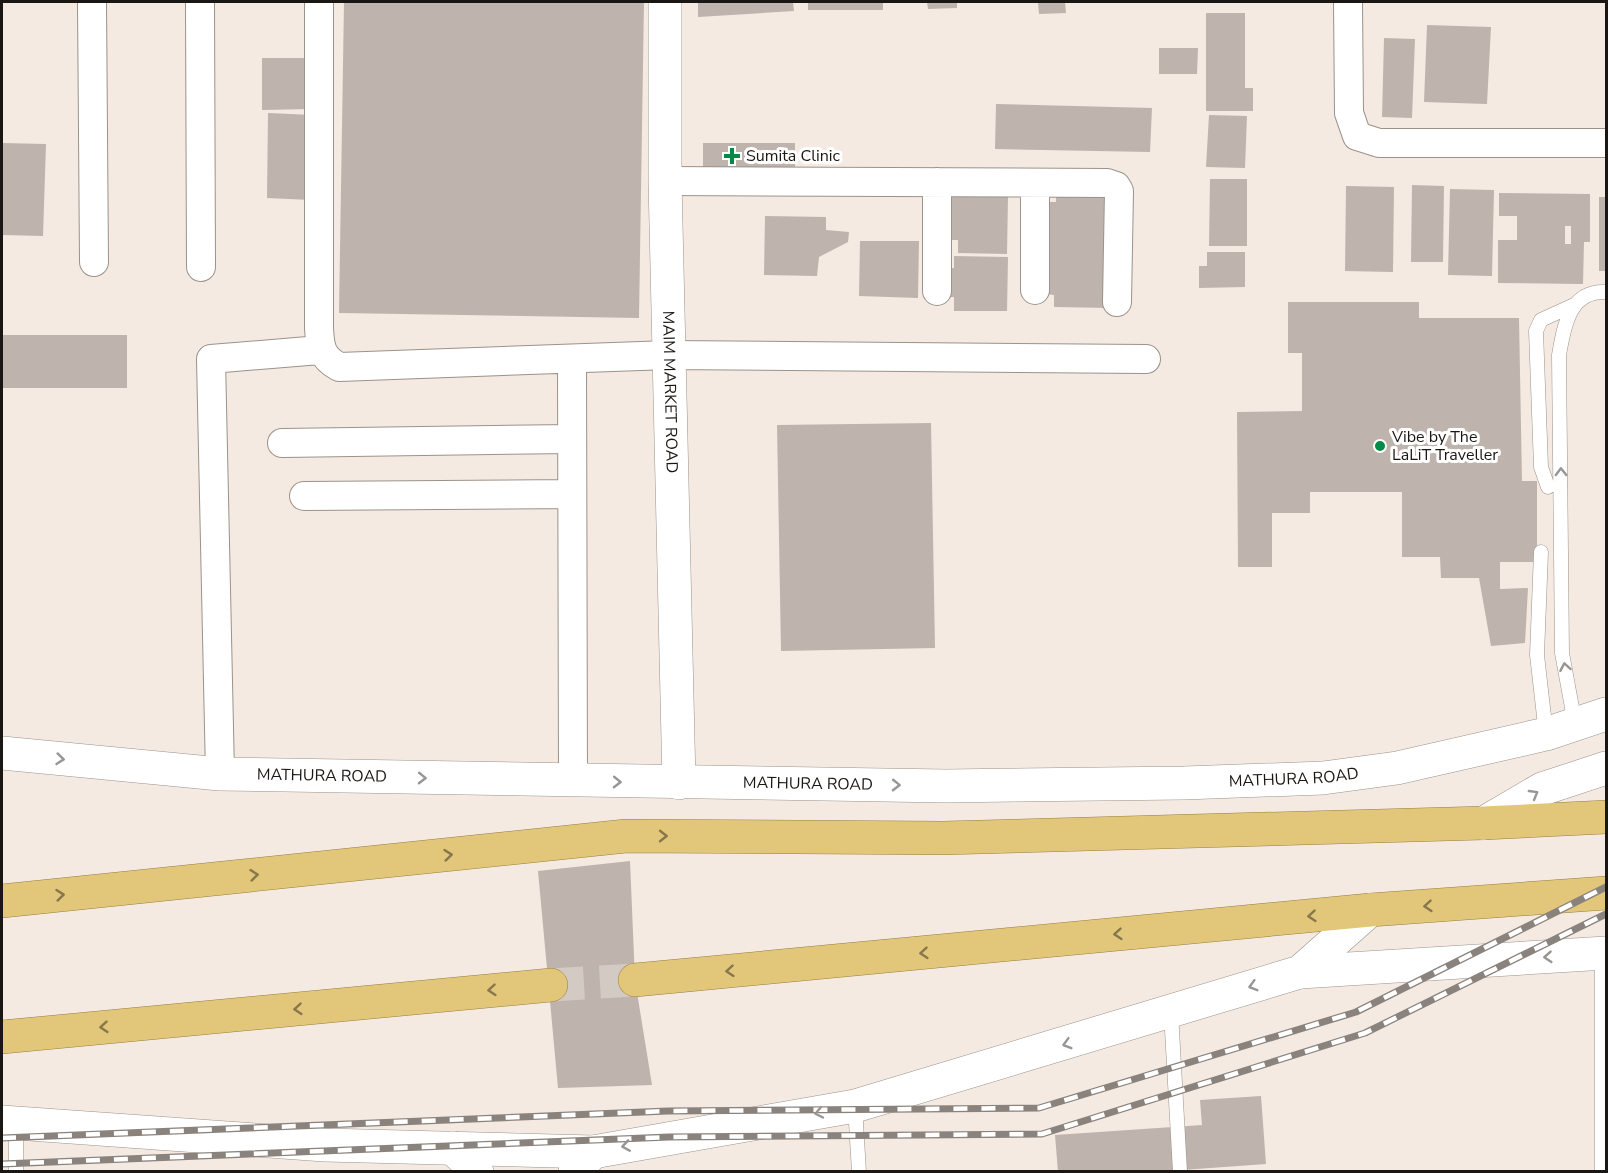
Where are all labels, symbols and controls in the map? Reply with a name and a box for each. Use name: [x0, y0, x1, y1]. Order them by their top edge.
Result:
place label: Sumita Clinic: [746, 145, 840, 167]
marker: Sumita Clinic: [723, 147, 741, 165]
street label: MAIM MARKET ROAD: [657, 310, 683, 473]
place label: Vibe by The LaLiT Traveller: [1391, 426, 1498, 466]
marker: Vibe by The LaLiT Traveller: [1373, 439, 1387, 453]
one-way arrow: [1554, 468, 1567, 477]
one-way arrow: [1559, 662, 1572, 672]
one-way arrow: [55, 752, 64, 765]
street label: MATHURA ROAD: [1228, 762, 1360, 792]
street label: MATHURA ROAD: [257, 764, 387, 788]
one-way arrow: [417, 772, 426, 784]
street label: MATHURA ROAD: [743, 772, 873, 796]
one-way arrow: [612, 776, 621, 788]
one-way arrow: [891, 779, 900, 791]
one-way arrow: [1528, 789, 1538, 801]
one-way arrow: [658, 830, 667, 842]
one-way arrow: [443, 849, 452, 862]
one-way arrow: [249, 869, 258, 882]
one-way arrow: [55, 889, 64, 902]
one-way arrow: [1423, 899, 1432, 912]
one-way arrow: [1308, 909, 1317, 922]
one-way arrow: [1113, 928, 1122, 941]
one-way arrow: [919, 946, 928, 959]
one-way arrow: [1544, 950, 1553, 963]
one-way arrow: [725, 964, 734, 977]
one-way arrow: [1248, 979, 1259, 991]
one-way arrow: [488, 983, 497, 996]
one-way arrow: [294, 1002, 303, 1015]
one-way arrow: [99, 1020, 109, 1033]
one-way arrow: [1062, 1036, 1072, 1049]
one-way arrow: [814, 1106, 824, 1119]
one-way arrow: [622, 1139, 632, 1152]

